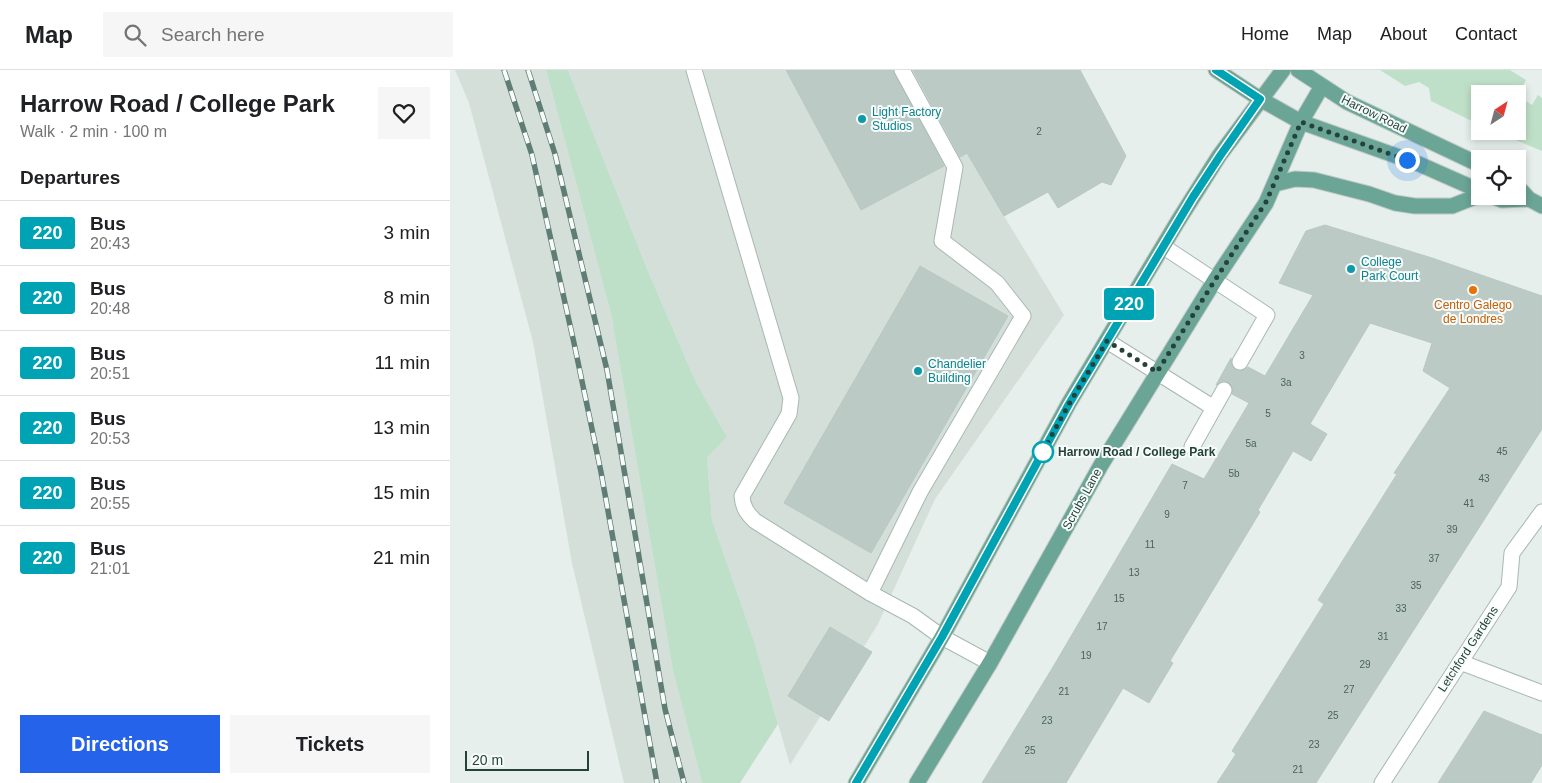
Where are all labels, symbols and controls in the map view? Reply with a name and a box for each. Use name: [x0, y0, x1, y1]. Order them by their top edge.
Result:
search box: [103, 12, 453, 57]
text: Map: [25, 21, 73, 48]
icon: search: [121, 21, 149, 49]
text: Search here: [161, 24, 265, 45]
text: Home: [1241, 24, 1289, 44]
text: Map: [1317, 24, 1352, 44]
text: About: [1380, 24, 1427, 44]
text: Contact: [1455, 24, 1517, 44]
north arrow: [1471, 85, 1526, 140]
map controls: [1471, 85, 1526, 205]
button: heart: [378, 87, 430, 139]
text: Harrow Road / College Park: [20, 90, 335, 117]
street label: Harrow Road: [1339, 92, 1409, 136]
place label: Light Factory Studios: [872, 105, 941, 133]
marker: Light Factory Studios: [856, 113, 868, 125]
text: Walk · 2 min · 100 m: [20, 123, 167, 140]
house number: 2: [1036, 126, 1042, 137]
your location: [1395, 148, 1420, 173]
button: locate: [1471, 150, 1526, 205]
text: Departures: [20, 167, 120, 188]
text: Bus: [90, 213, 126, 234]
text: 3 min: [384, 222, 430, 243]
text: 220: [32, 223, 63, 243]
text: 20:43: [90, 235, 130, 252]
place label: College Park Court: [1361, 255, 1419, 283]
marker: College Park Court: [1345, 263, 1357, 275]
text: Bus: [90, 278, 126, 299]
marker: Centro Galego de Londres: [1467, 284, 1479, 296]
text: 8 min: [384, 287, 430, 308]
text: 220: [32, 288, 63, 308]
line badge: 220: [1100, 288, 1158, 320]
text: 220: [1114, 294, 1144, 314]
place label: Centro Galego de Londres: [1434, 298, 1512, 326]
text: 20:48: [90, 300, 130, 317]
text: Bus: [90, 343, 126, 364]
house number: 3: [1299, 350, 1305, 361]
text: 11 min: [374, 352, 430, 373]
text: 220: [32, 353, 63, 373]
place label: Chandelier Building: [928, 357, 986, 385]
text: 20:51: [90, 365, 130, 382]
marker: Chandelier Building: [912, 365, 924, 377]
house number: 3a: [1280, 377, 1292, 388]
text: Bus: [90, 408, 126, 429]
house number: 5: [1265, 408, 1271, 419]
text: 13 min: [373, 417, 430, 438]
text: 220: [32, 418, 63, 438]
text: 20:53: [90, 430, 130, 447]
house number: 5a: [1245, 438, 1257, 449]
marker: Harrow Road / College Park: [1032, 441, 1054, 463]
place label: Harrow Road / College Park: [1058, 445, 1216, 459]
house number: 45: [1496, 446, 1508, 457]
street label: Scrubs Lane: [1060, 466, 1105, 532]
house number: 5b: [1228, 468, 1240, 479]
text: Bus: [90, 473, 126, 494]
house number: 43: [1478, 473, 1490, 484]
house number: 7: [1182, 480, 1188, 491]
text: 15 min: [373, 482, 430, 503]
text: 220: [32, 483, 63, 503]
text: 20:55: [90, 495, 130, 512]
house number: 41: [1463, 498, 1475, 509]
house number: 9: [1164, 509, 1170, 520]
house number: 39: [1446, 524, 1458, 535]
text: Bus: [90, 538, 126, 559]
house number: 11: [1145, 539, 1156, 550]
text: 21 min: [373, 547, 430, 568]
text: 220: [32, 548, 63, 568]
house number: 37: [1428, 553, 1440, 564]
text: 21:01: [90, 560, 130, 577]
house number: 13: [1128, 567, 1140, 578]
house number: 35: [1410, 580, 1422, 591]
house number: 15: [1113, 593, 1125, 604]
house number: 33: [1395, 603, 1407, 614]
street label: Letchford Gardens: [1435, 604, 1501, 694]
house number: 17: [1096, 621, 1108, 632]
house number: 31: [1377, 631, 1389, 642]
house number: 19: [1080, 650, 1092, 661]
house number: 29: [1359, 659, 1371, 670]
house number: 27: [1343, 684, 1355, 695]
house number: 21: [1058, 686, 1070, 697]
house number: 25: [1327, 710, 1339, 721]
button: Directions: [20, 715, 220, 773]
button: Tickets: [230, 715, 430, 773]
house number: 23: [1041, 715, 1053, 726]
house number: 23: [1308, 739, 1320, 750]
house number: 25: [1024, 745, 1036, 756]
scale bar: [465, 748, 589, 771]
text: 20 m: [472, 752, 503, 768]
house number: 21: [1292, 764, 1304, 775]

